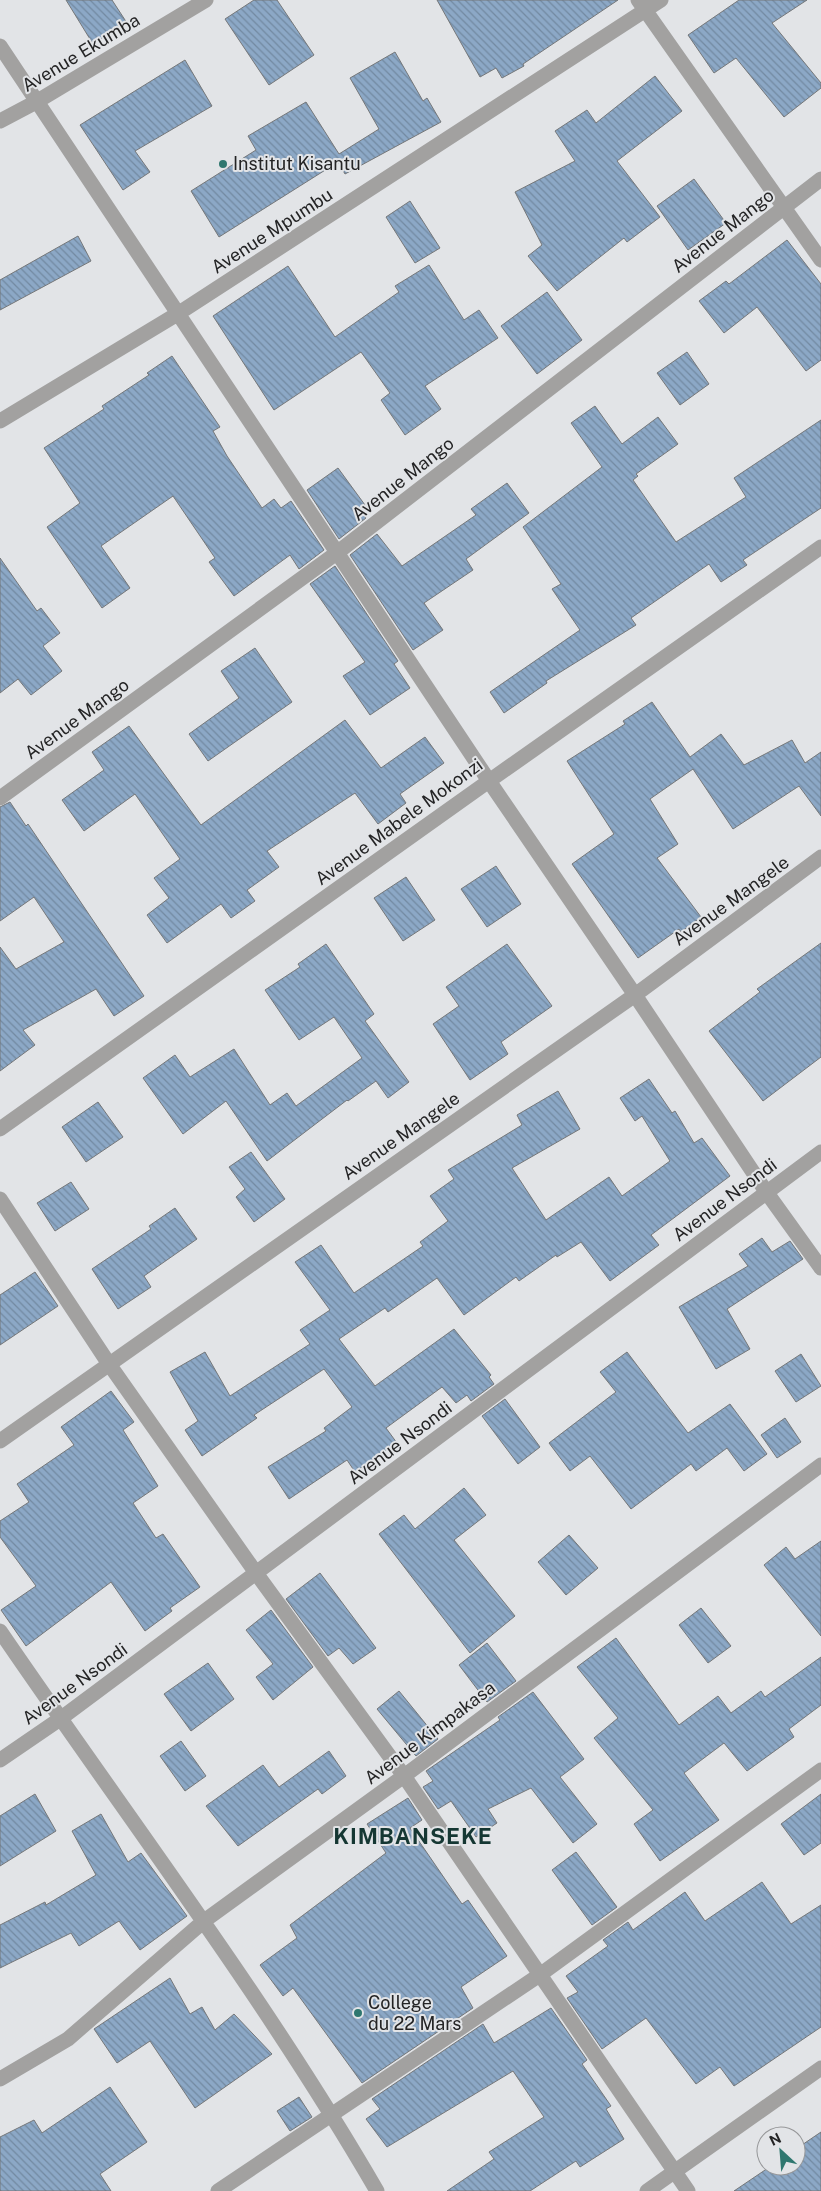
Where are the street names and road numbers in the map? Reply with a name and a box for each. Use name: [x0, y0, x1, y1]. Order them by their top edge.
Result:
street label: Avenue Ekumba: [18, 9, 143, 96]
street label: Avenue Mpumbu: [207, 184, 336, 278]
street label: Avenue Mango: [668, 184, 778, 277]
street label: Avenue Mango: [348, 432, 458, 525]
street label: Avenue Mango: [21, 674, 133, 763]
street label: Avenue Mabele Mokonzi: [311, 754, 486, 889]
street label: Avenue Mangele: [668, 851, 793, 950]
street label: Avenue Mangele: [338, 1087, 464, 1184]
street label: Avenue Nsondi: [669, 1154, 781, 1245]
street label: Avenue Nsondi: [344, 1397, 456, 1488]
street label: Avenue Nsondi: [18, 1638, 131, 1729]
street label: Avenue Kimpakasa: [360, 1677, 499, 1788]

